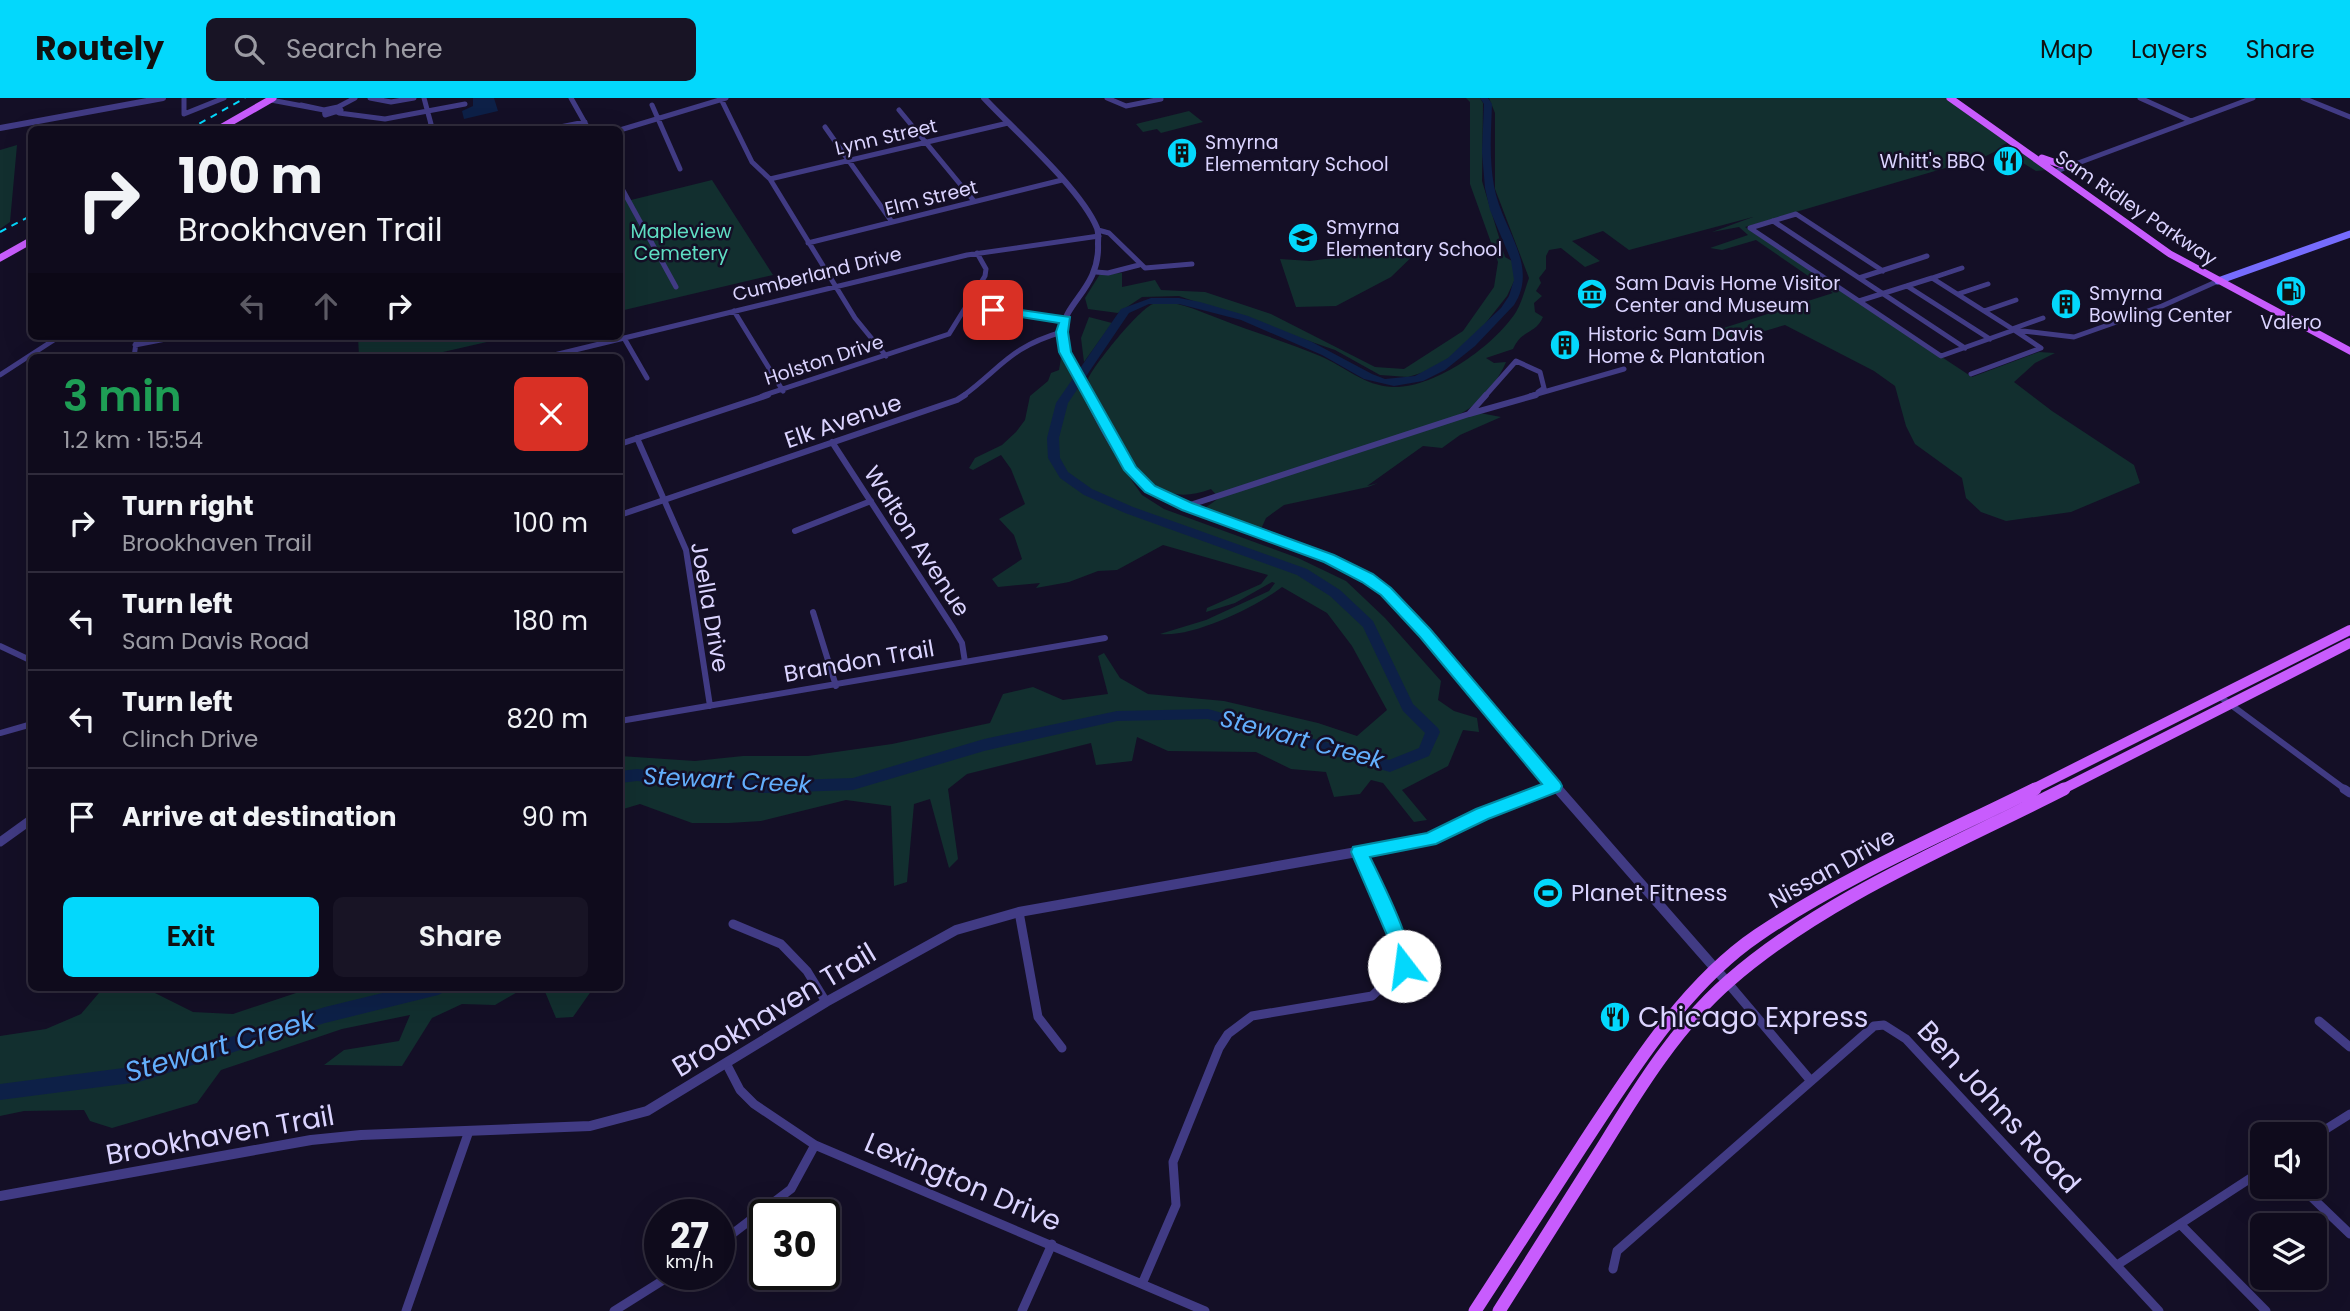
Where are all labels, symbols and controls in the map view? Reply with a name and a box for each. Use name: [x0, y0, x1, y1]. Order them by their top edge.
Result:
search box: [206, 18, 696, 81]
text: Routely: [35, 25, 164, 72]
icon: search: [230, 30, 268, 68]
text: Search here: [286, 31, 443, 67]
text: Map: [2040, 33, 2093, 66]
text: Layers: [2131, 33, 2207, 66]
text: Share: [2245, 33, 2315, 66]
street label: Lynn Street: [832, 112, 940, 162]
place label: Smyrna Elememtary School: [1205, 129, 1389, 178]
building icon: Smyrna Elememtary School: [1165, 136, 1199, 170]
text: 100 m: [178, 142, 323, 210]
restaurant icon: Whitt's BBQ: [1991, 144, 2025, 178]
street label: Sam Ridley Parkway: [2050, 144, 2222, 272]
place label: Whitt's BBQ: [1880, 148, 1985, 175]
icon: right: [63, 154, 154, 245]
street label: Elm Street: [882, 173, 980, 223]
text: Brookhaven Trail: [178, 207, 443, 252]
place label: Smyrna Elementary School: [1326, 214, 1502, 263]
park label: Mapleview Cemetery: [630, 218, 732, 267]
school or university icon: Smyrna Elementary School: [1286, 221, 1320, 255]
street label: Cumberland Drive: [730, 240, 904, 308]
place label: Sam Davis Home Visitor Center and Museum: [1615, 270, 1840, 319]
fuel station icon: Valero: [2274, 274, 2308, 308]
museum icon: Sam Davis Home Visitor Center and Museum: [1575, 277, 1609, 311]
pin: [963, 280, 1023, 340]
place label: Smyrna Bowling Center: [2089, 280, 2232, 329]
icon: left: [234, 287, 272, 325]
icon: ahead: [307, 287, 345, 325]
icon: right: [380, 287, 418, 325]
building icon: Smyrna Bowling Center: [2049, 287, 2083, 321]
icon: arrive: [974, 291, 1012, 329]
place label: Valero: [2260, 309, 2322, 336]
place label: Historic Sam Davis Home & Plantation: [1588, 321, 1765, 370]
street label: Holston Drive: [761, 328, 887, 392]
building icon: Historic Sam Davis Home & Plantation: [1548, 328, 1582, 362]
text: 3 min: [63, 367, 182, 426]
button: close: [514, 377, 588, 451]
street label: Elk Avenue: [780, 386, 906, 456]
text: 1.2 km · 15:54: [63, 424, 203, 456]
street label: Walton Avenue: [856, 459, 978, 623]
text: Turn right: [122, 488, 254, 524]
icon: right: [63, 504, 101, 542]
text: 100 m: [513, 505, 588, 541]
text: Brookhaven Trail: [122, 527, 312, 559]
street label: Joella Drive: [683, 539, 737, 675]
text: Turn left: [122, 586, 233, 622]
icon: left: [63, 602, 101, 640]
text: 180 m: [513, 603, 588, 639]
text: Sam Davis Road: [122, 625, 309, 657]
street label: Brandon Trail: [781, 632, 937, 690]
text: Turn left: [122, 684, 233, 720]
icon: left: [63, 700, 101, 738]
text: 820 m: [507, 701, 588, 737]
water label: Stewart Creek: [1217, 701, 1389, 777]
text: Clinch Drive: [122, 723, 258, 755]
water label: Stewart Creek: [642, 759, 813, 801]
icon: arrive: [63, 798, 101, 836]
text: Arrive at destination: [122, 799, 397, 835]
text: 90 m: [522, 799, 588, 835]
street label: Nissan Drive: [1763, 820, 1901, 916]
sports icon: Planet Fitness: [1531, 876, 1565, 910]
place label: Planet Fitness: [1571, 877, 1728, 909]
button: Exit: [63, 897, 319, 977]
button: Share: [333, 897, 588, 977]
position arrow: [1367, 929, 1441, 1003]
street label: Brookhaven Trail: [665, 934, 883, 1086]
place label: Chicago Express: [1638, 998, 1868, 1037]
water label: Stewart Creek: [120, 1000, 321, 1092]
restaurant icon: Chicago Express: [1598, 1000, 1632, 1034]
street label: Ben Johns Road: [1909, 1012, 2089, 1202]
street label: Brookhaven Trail: [103, 1096, 337, 1174]
map controls: [2250, 1122, 2327, 1290]
button: sound: [2250, 1122, 2327, 1199]
street label: Lexington Drive: [859, 1123, 1067, 1241]
speed limit sign: 30: [749, 1199, 840, 1290]
text: 27: [670, 1211, 709, 1260]
button: layers: [2250, 1213, 2327, 1290]
text: km/h: [666, 1249, 713, 1274]

